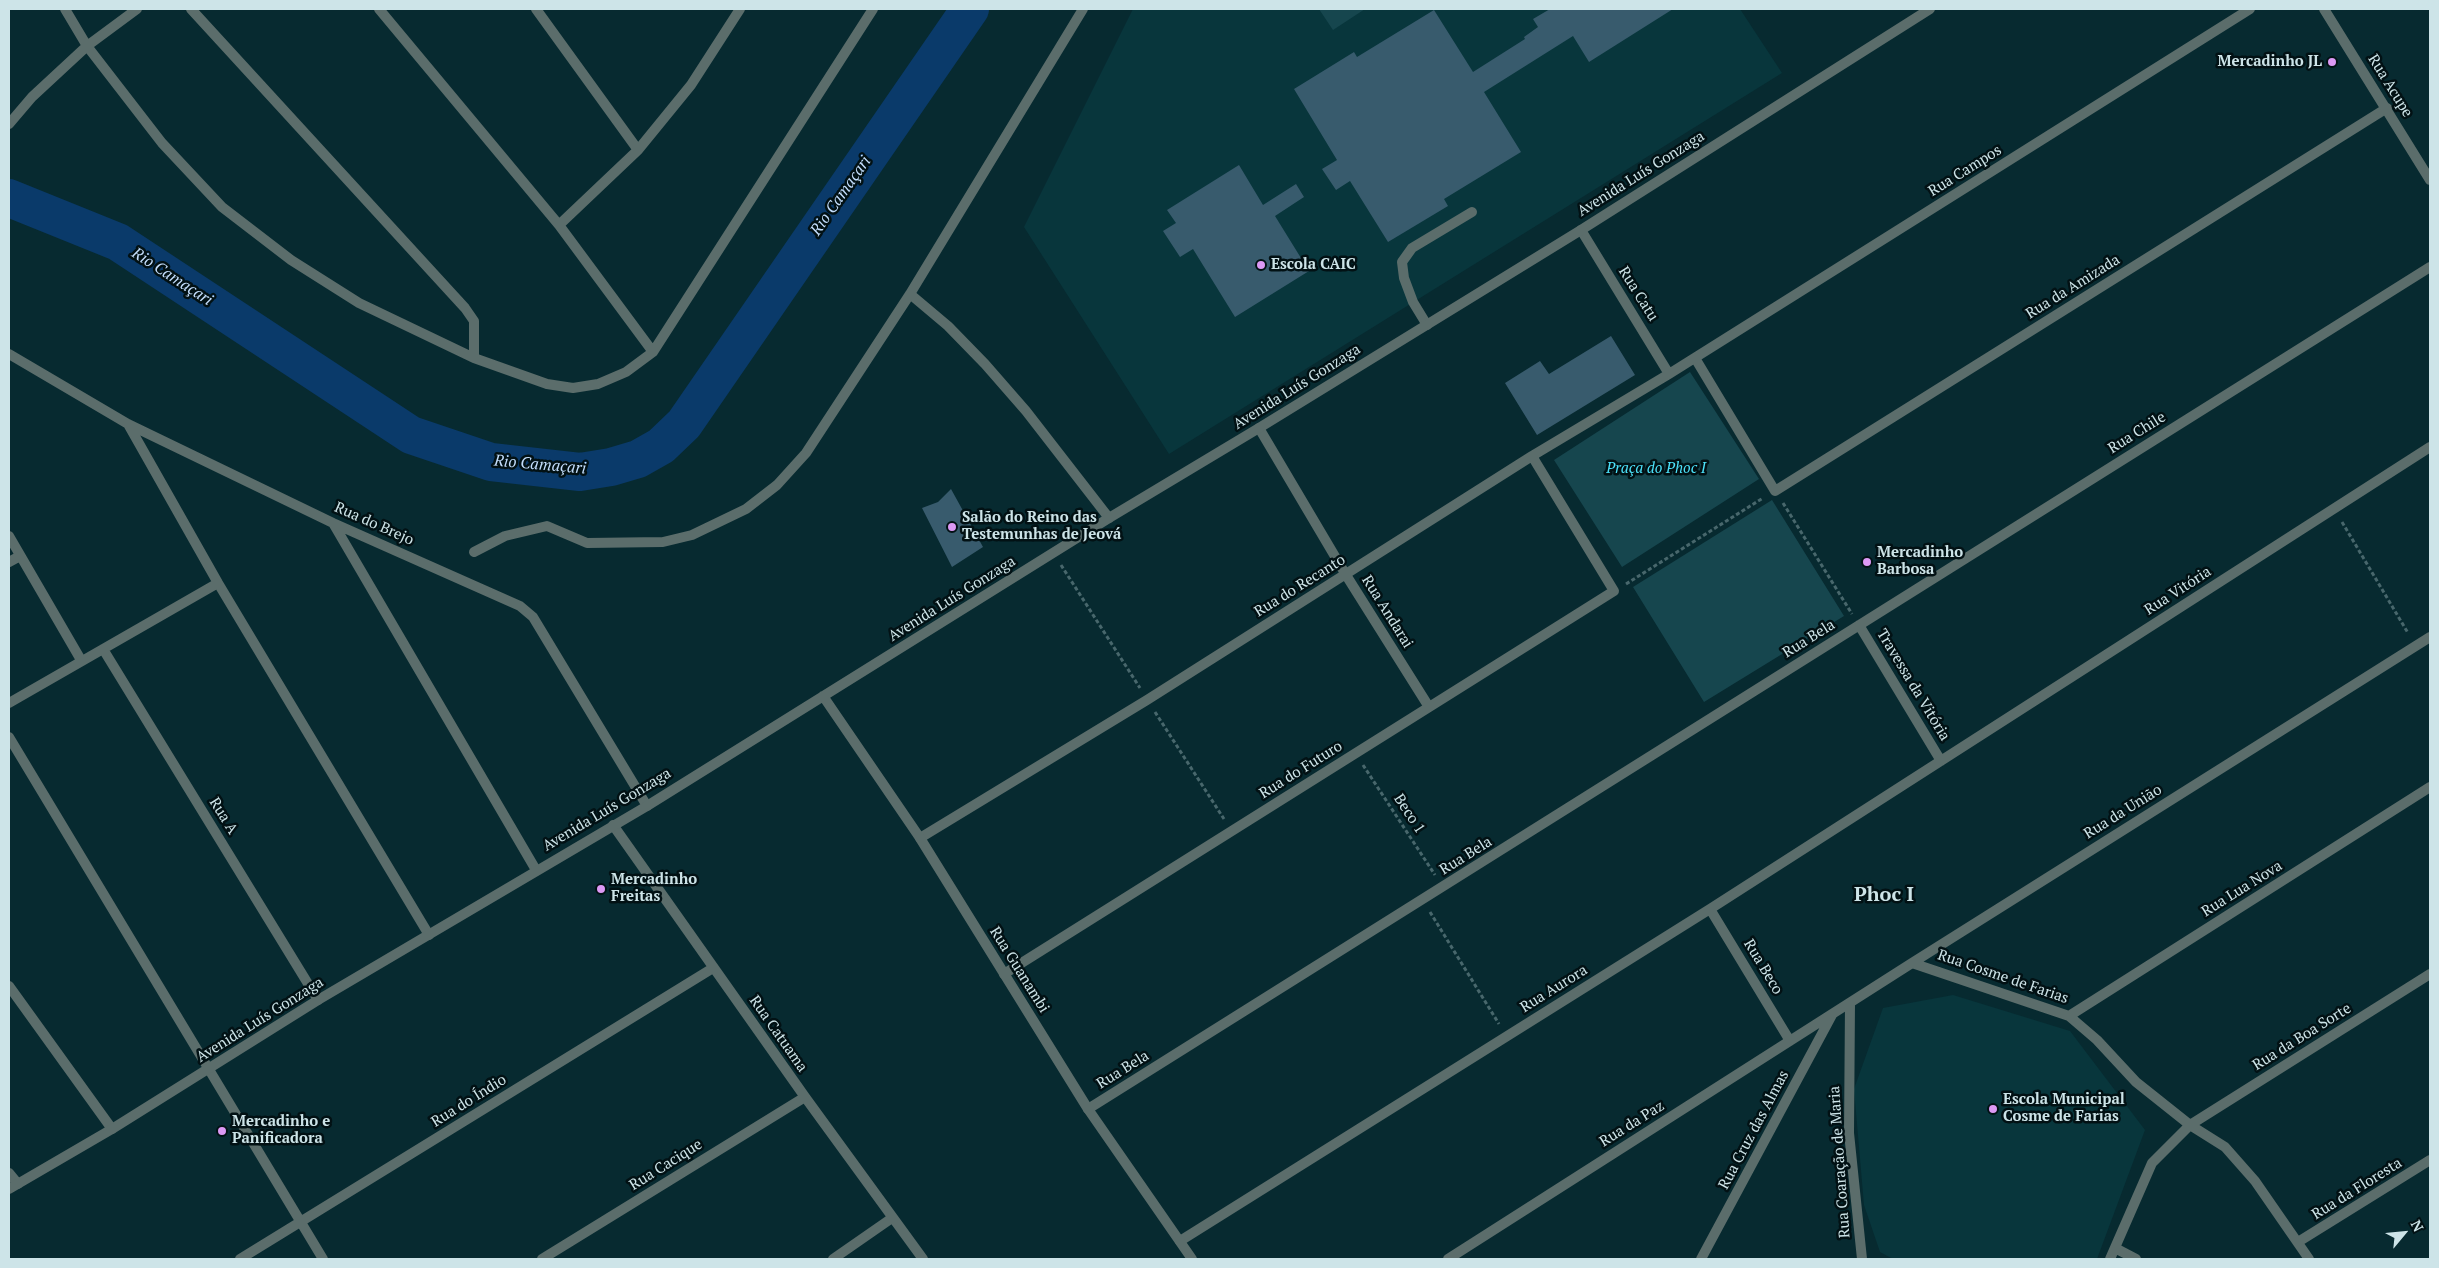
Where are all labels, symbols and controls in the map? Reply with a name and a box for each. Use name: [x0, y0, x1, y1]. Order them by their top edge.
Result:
street label: Rua Acupe: [2364, 51, 2416, 121]
place label: Mercadinho JL: [2218, 53, 2322, 71]
marker: Mercadinho JL: [2326, 56, 2338, 68]
street label: Avenida Luís Gonzaga: [1574, 128, 1708, 220]
street label: Rua Campos: [1925, 141, 2005, 201]
water label: Rio Camaçari: [807, 153, 875, 239]
water label: Rio Camaçari: [128, 244, 216, 310]
street label: Rua da Amizada: [2023, 251, 2123, 323]
place label: Escola CAIC: [1271, 256, 1356, 274]
marker: Escola CAIC: [1255, 259, 1267, 271]
street label: Rua Catu: [1614, 263, 1662, 325]
street label: Avenida Luís Gonzaga: [1230, 341, 1364, 433]
street label: Rua Chile: [2105, 408, 2169, 458]
water label: Rio Camaçari: [493, 451, 587, 479]
park label: Praça do Phoc I: [1606, 460, 1706, 478]
street label: Rua do Brejo: [332, 499, 416, 549]
place label: Salão do Reino das Testemunhas de Jeová: [962, 509, 1121, 544]
marker: Salão do Reino das Testemunhas de Jeová: [946, 521, 958, 533]
place label: Mercadinho Barbosa: [1877, 544, 1963, 579]
street label: Rua do Recanto: [1251, 551, 1349, 621]
street label: Avenida Luís Gonzaga: [885, 553, 1019, 645]
marker: Mercadinho Barbosa: [1861, 556, 1873, 568]
street label: Rua Vitória: [2141, 563, 2215, 619]
street label: Rua Andarai: [1358, 572, 1416, 652]
street label: Rua Bela: [1780, 616, 1838, 662]
street label: Travessa da Vitória: [1873, 626, 1953, 744]
street label: Rua do Futuro: [1256, 737, 1346, 803]
street label: Avenida Luís Gonzaga: [540, 765, 674, 855]
street label: Rua da União: [2081, 781, 2165, 843]
street label: Beco 1: [1390, 791, 1428, 837]
street label: Rua A: [205, 794, 241, 838]
street label: Rua Bela: [1437, 833, 1495, 879]
street label: Rua Lua Nova: [2198, 857, 2286, 921]
place label: Mercadinho Freitas: [611, 871, 697, 906]
marker: Mercadinho Freitas: [595, 883, 607, 895]
district label: Phoc I: [1854, 883, 1914, 907]
street label: Rua Guanambi: [985, 924, 1053, 1016]
street label: Rua Beco: [1740, 936, 1786, 998]
street label: Rua Cosme de Farias: [1935, 946, 2071, 1008]
street label: Rua Aurora: [1517, 961, 1591, 1017]
street label: Avenida Luís Gonzaga: [193, 974, 327, 1066]
street label: Rua Catuama: [745, 992, 811, 1076]
street label: Rua da Boa Sorte: [2249, 999, 2355, 1075]
street label: Rua Bela: [1094, 1047, 1152, 1093]
street label: Rua Cruz das Almas: [1715, 1067, 1793, 1193]
street label: Rua do Índio: [428, 1071, 510, 1131]
street label: Rua Coaração de Maria: [1826, 1085, 1854, 1239]
place label: Escola Municipal Cosme de Farias: [2003, 1091, 2125, 1126]
street label: Rua da Paz: [1596, 1097, 1668, 1151]
marker: Escola Municipal Cosme de Farias: [1987, 1103, 1999, 1115]
place label: Mercadinho e Panificadora: [232, 1113, 330, 1148]
marker: Mercadinho e Panificadora: [216, 1125, 228, 1137]
street label: Rua Cacique: [626, 1136, 706, 1194]
street label: Rua da Floresta: [2309, 1154, 2405, 1224]
north arrow: [2379, 1208, 2429, 1258]
text: N: [2407, 1217, 2429, 1235]

